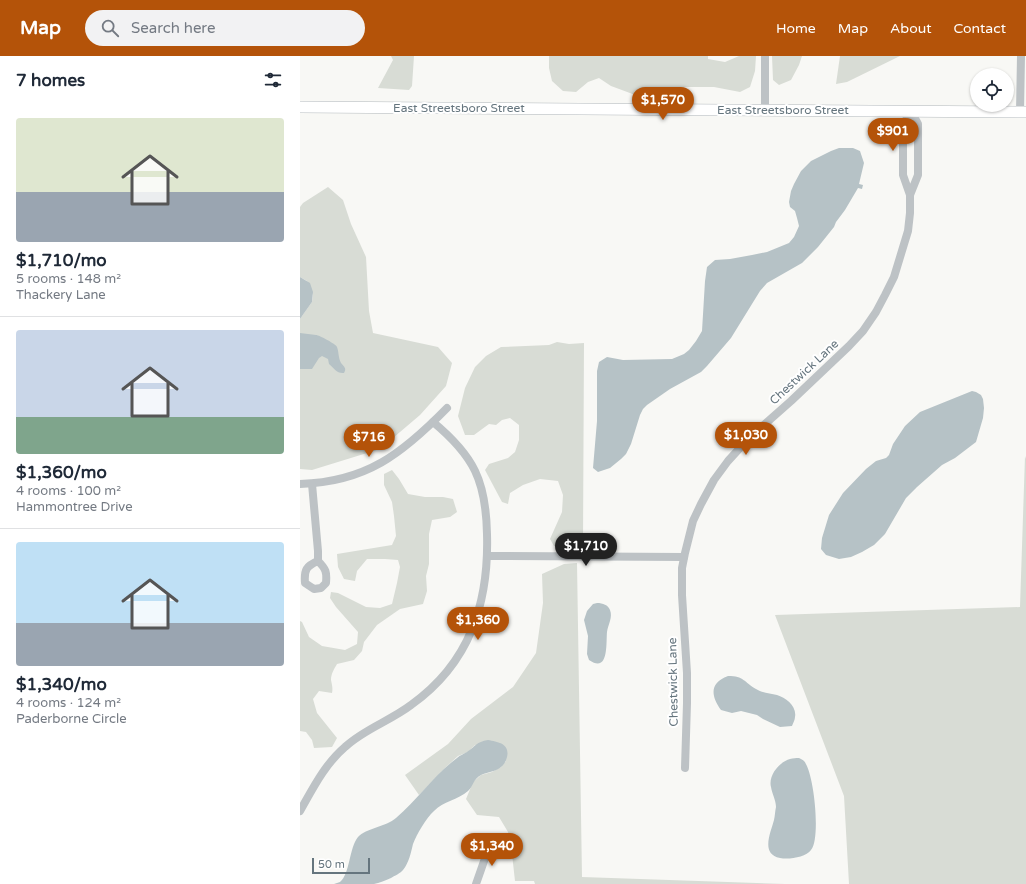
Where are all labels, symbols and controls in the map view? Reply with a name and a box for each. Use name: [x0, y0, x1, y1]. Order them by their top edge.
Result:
search box: [85, 10, 365, 46]
text: Map: [20, 17, 61, 39]
icon: search: [99, 17, 121, 39]
text: Search here: [131, 19, 215, 37]
text: Home: [776, 20, 816, 37]
text: Map: [838, 20, 868, 37]
text: About: [890, 20, 932, 37]
text: Contact: [954, 20, 1006, 37]
map controls: [970, 68, 1014, 112]
button: locate: [970, 68, 1014, 112]
icon: filters: [262, 69, 284, 91]
text: 7 homes: [16, 70, 85, 91]
pin: $1,570: [630, 87, 696, 121]
text: $1,570: [641, 92, 685, 108]
street label: East Streetsboro Street: [393, 101, 525, 115]
street label: East Streetsboro Street: [717, 103, 849, 117]
pin: $901: [869, 118, 917, 152]
text: $901: [877, 123, 909, 139]
icon: home: [114, 144, 186, 216]
text: $1,710/mo: [16, 250, 107, 271]
text: 5 rooms · 148 m²: [16, 271, 121, 287]
text: Thackery Lane: [16, 287, 106, 303]
street label: Chestwick Lane: [767, 336, 841, 407]
icon: home: [114, 356, 186, 428]
pin: $1,030: [713, 422, 779, 456]
pin: $716: [345, 424, 393, 458]
text: $1,030: [724, 427, 768, 443]
text: $716: [353, 429, 385, 445]
text: $1,360/mo: [16, 462, 107, 483]
text: 4 rooms · 100 m²: [16, 483, 121, 499]
text: Hammontree Drive: [16, 499, 133, 515]
pin: $1,710: [553, 533, 619, 567]
text: $1,710: [564, 538, 608, 554]
icon: home: [114, 568, 186, 640]
pin: $1,360: [445, 607, 511, 641]
text: $1,360: [456, 612, 500, 628]
street label: Chestwick Lane: [665, 637, 681, 727]
text: $1,340/mo: [16, 674, 107, 695]
text: 4 rooms · 124 m²: [16, 695, 121, 711]
text: Paderborne Circle: [16, 711, 127, 727]
pin: $1,340: [459, 833, 525, 867]
text: $1,340: [470, 838, 514, 854]
scale bar: [312, 856, 370, 875]
text: 50 m: [318, 858, 345, 871]

